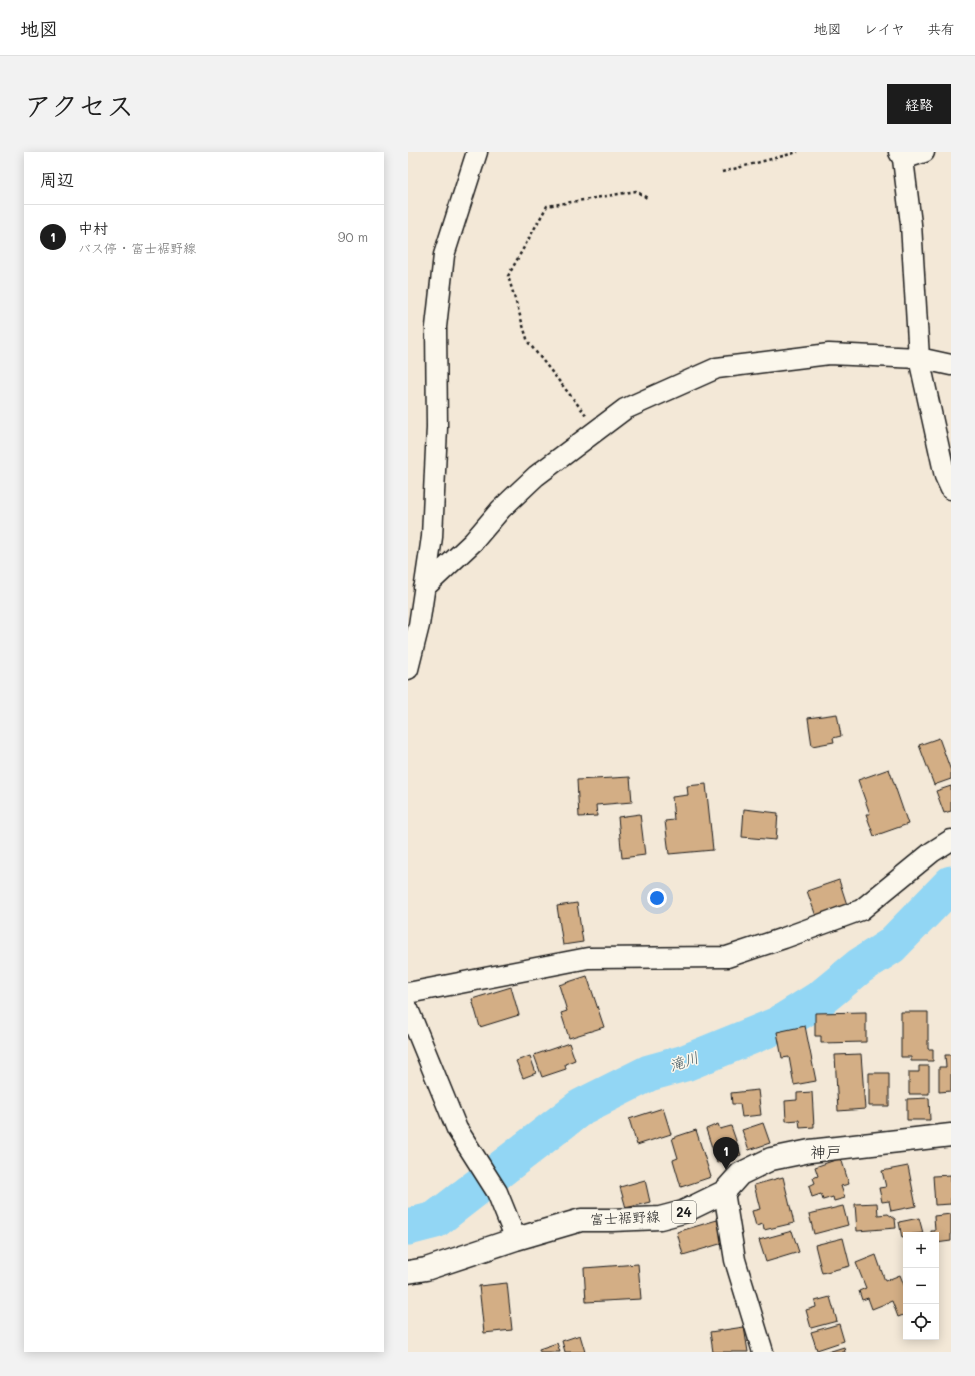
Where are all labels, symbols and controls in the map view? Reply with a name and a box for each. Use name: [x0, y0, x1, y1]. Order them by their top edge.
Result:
text: 地図: [20, 16, 58, 41]
text: 地図: [814, 19, 842, 38]
text: レイヤ: [864, 19, 905, 38]
text: 共有: [927, 19, 955, 38]
button: 経路: [887, 84, 951, 124]
text: アクセス: [24, 87, 134, 123]
text: 周辺: [40, 168, 74, 190]
text: 中村: [78, 218, 108, 238]
text: 1: [50, 228, 56, 245]
text: 90 m: [338, 228, 368, 245]
text: バス停 · 富士裾野線: [78, 239, 196, 256]
your location: [647, 888, 667, 908]
water label: 滝川: [666, 1047, 701, 1075]
pin: 1: [713, 1137, 739, 1170]
district label: 神戸: [810, 1141, 842, 1162]
road number: 24: [672, 1201, 696, 1223]
street label: 富士裾野線: [590, 1206, 660, 1229]
map controls: [903, 1232, 939, 1340]
button: +: [903, 1232, 939, 1268]
button: −: [903, 1268, 939, 1304]
button: locate: [903, 1304, 939, 1340]

